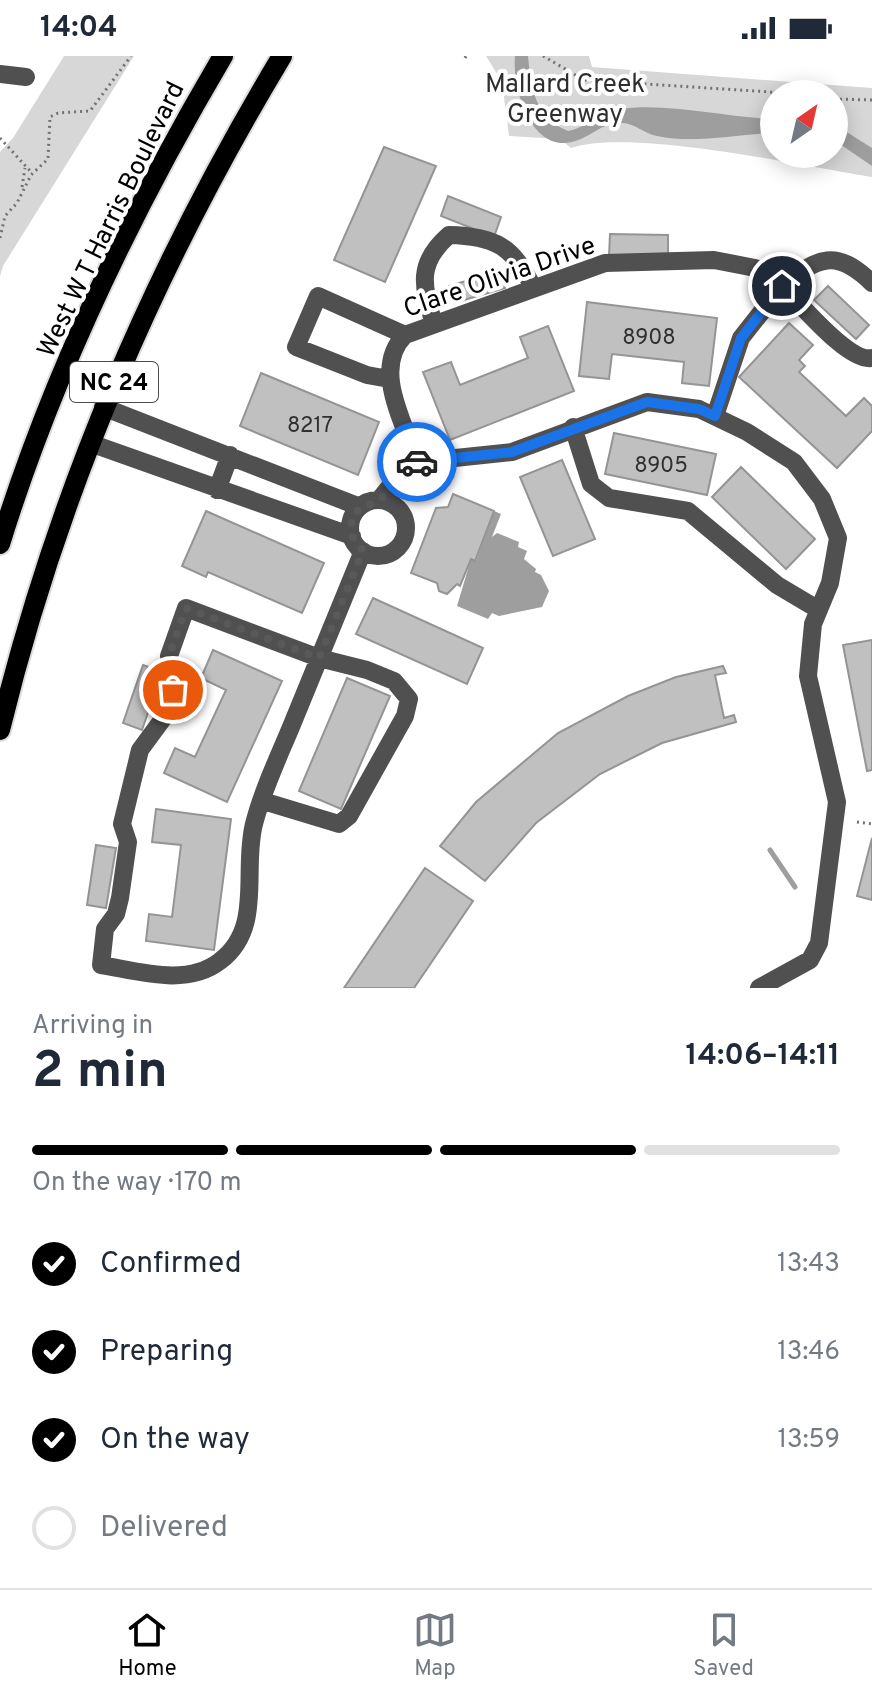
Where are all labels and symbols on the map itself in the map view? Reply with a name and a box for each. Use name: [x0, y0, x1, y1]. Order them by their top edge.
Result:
park label: Mallard Creek Greenway: [485, 69, 645, 132]
street label: West W T Harris Boulevard: [31, 77, 193, 363]
north arrow: [760, 80, 848, 168]
street label: Clare Olivia Drive: [399, 230, 600, 327]
pin: [748, 252, 816, 320]
house number: 8908: [622, 325, 676, 352]
road number: NC 24: [70, 362, 158, 402]
house number: 8217: [287, 413, 333, 440]
courier: [377, 422, 457, 502]
house number: 8905: [634, 453, 688, 480]
pin: [139, 656, 207, 724]

